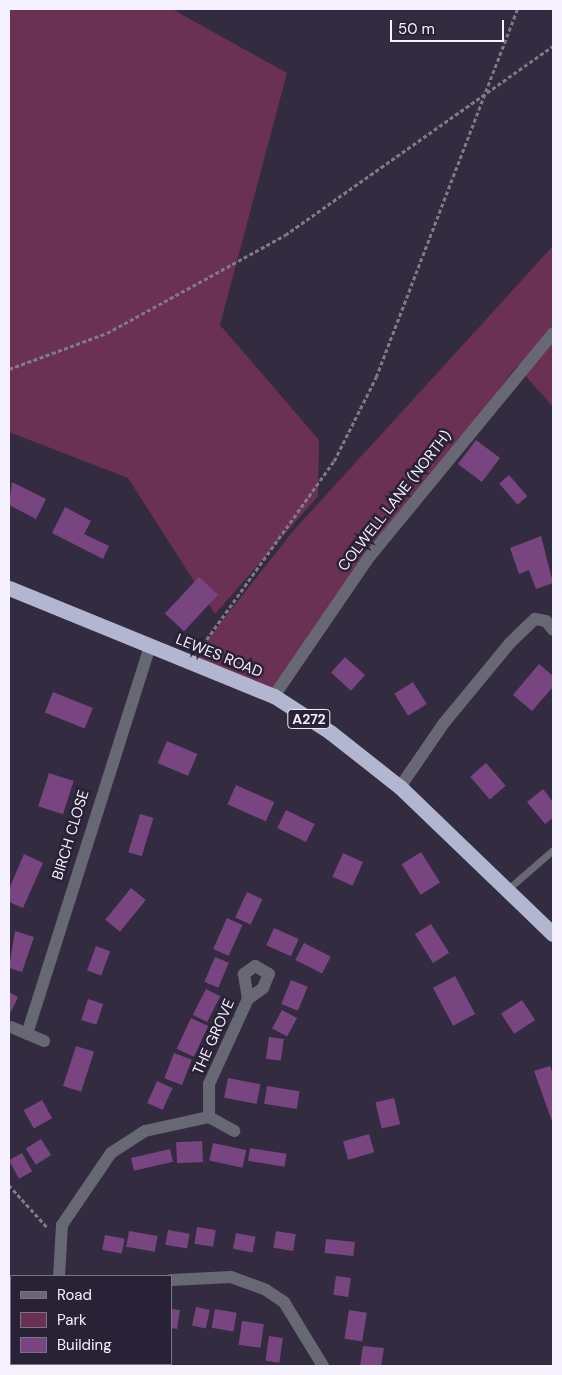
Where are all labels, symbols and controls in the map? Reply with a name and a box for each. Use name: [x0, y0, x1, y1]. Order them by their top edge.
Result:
scale bar: [392, 10, 506, 42]
text: 50 m: [398, 19, 435, 39]
street label: COLWELL LANE (NORTH): [335, 427, 455, 575]
street label: LEWES ROAD: [173, 630, 265, 682]
road number: A272: [286, 708, 332, 731]
street label: BIRCH CLOSE: [49, 788, 93, 882]
street label: THE GROVE: [189, 996, 239, 1078]
legend: [10, 1275, 172, 1365]
text: Road: [57, 1285, 92, 1305]
text: Park: [57, 1310, 87, 1330]
text: Building: [57, 1335, 112, 1355]

